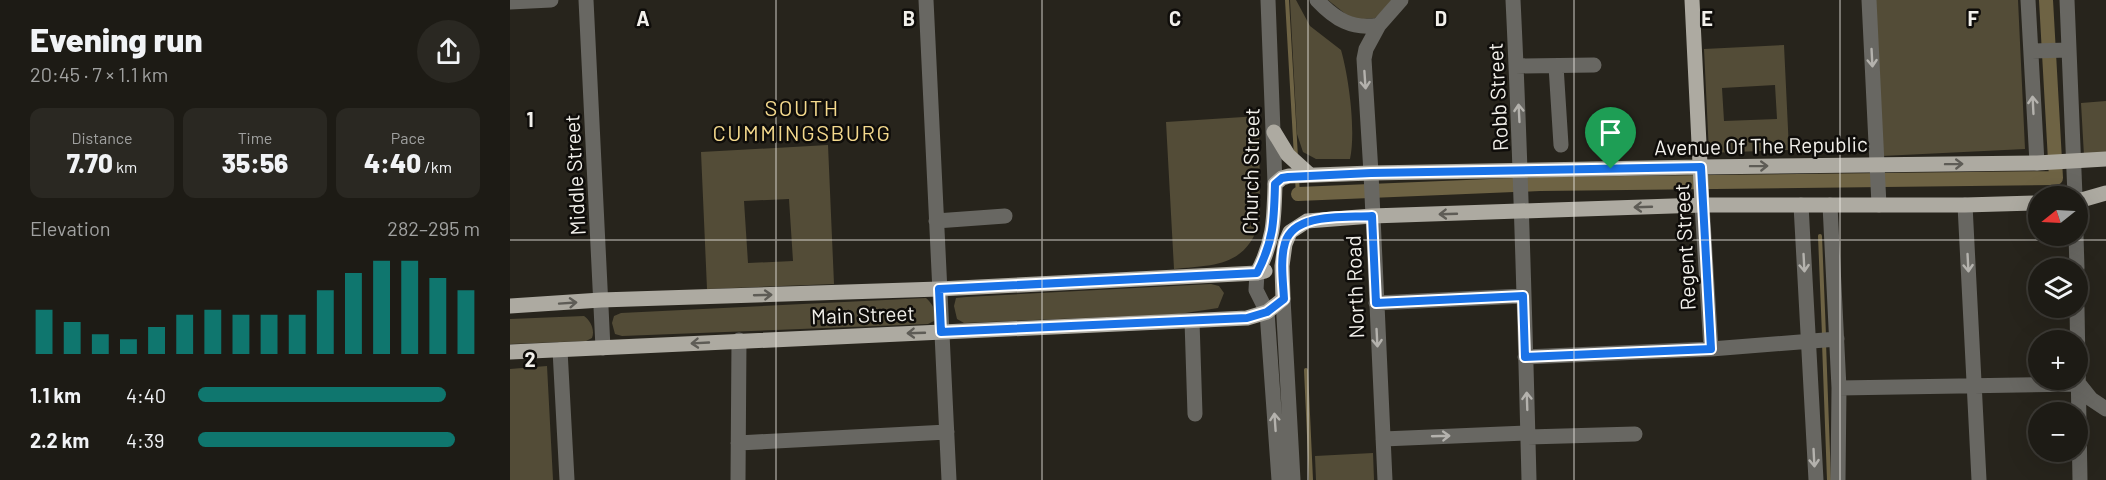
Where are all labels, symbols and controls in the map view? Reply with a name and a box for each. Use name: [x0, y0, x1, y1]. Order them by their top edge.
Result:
text: A: [636, 6, 650, 30]
text: B: [903, 6, 915, 30]
text: C: [1169, 6, 1181, 30]
text: D: [1435, 6, 1447, 30]
text: E: [1701, 6, 1713, 30]
text: F: [1967, 6, 1979, 30]
text: Evening run: [30, 19, 203, 59]
button: share: [417, 20, 480, 83]
street label: Robb Street: [1482, 42, 1512, 152]
one-way arrow: [1867, 48, 1878, 68]
text: 20:45 · 7 × 1.1 km: [30, 62, 168, 86]
one-way arrow: [1360, 69, 1371, 89]
district label: SOUTH CUMMINGSBURG: [713, 94, 891, 145]
one-way arrow: [2028, 95, 2039, 115]
one-way arrow: [1513, 103, 1524, 123]
text: 1: [526, 107, 534, 131]
street label: Church Street: [1236, 107, 1264, 235]
pin: [1585, 107, 1636, 169]
street label: Middle Street: [558, 114, 590, 236]
icon: arrive: [1594, 116, 1627, 149]
text: Distance: [72, 128, 132, 147]
text: Time: [238, 128, 272, 147]
text: Pace: [391, 128, 425, 147]
street label: Avenue Of The Republic: [1654, 131, 1868, 159]
text: 7.70: [67, 147, 113, 178]
text: 35:56: [222, 147, 288, 178]
text: 4:40: [364, 147, 421, 178]
text: km: [113, 157, 137, 176]
text: /km: [421, 157, 452, 176]
one-way arrow: [1944, 158, 1964, 170]
one-way arrow: [1749, 160, 1769, 172]
street label: Regent Street: [1668, 183, 1700, 311]
north arrow: [2028, 186, 2088, 246]
map controls: [2028, 186, 2088, 462]
one-way arrow: [1634, 201, 1654, 213]
one-way arrow: [1439, 208, 1459, 219]
text: Elevation: [30, 216, 111, 240]
text: 282–295 m: [387, 216, 480, 240]
street label: North Road: [1340, 235, 1368, 339]
one-way arrow: [1798, 253, 1809, 273]
one-way arrow: [1962, 253, 1973, 273]
button: layers: [2028, 258, 2088, 318]
one-way arrow: [753, 289, 773, 301]
one-way arrow: [558, 297, 578, 308]
street label: Main Street: [811, 300, 915, 328]
one-way arrow: [906, 327, 926, 339]
one-way arrow: [1372, 327, 1383, 347]
button: +: [2028, 330, 2088, 390]
one-way arrow: [690, 337, 710, 348]
text: 2: [524, 347, 536, 371]
text: 1.1 km: [30, 383, 81, 407]
text: 4:40: [126, 383, 166, 407]
one-way arrow: [1521, 391, 1532, 411]
button: −: [2028, 402, 2088, 462]
one-way arrow: [1269, 412, 1280, 432]
text: 2.2 km: [30, 428, 89, 452]
text: 4:39: [126, 428, 165, 452]
one-way arrow: [1431, 431, 1451, 442]
one-way arrow: [1809, 448, 1820, 467]

